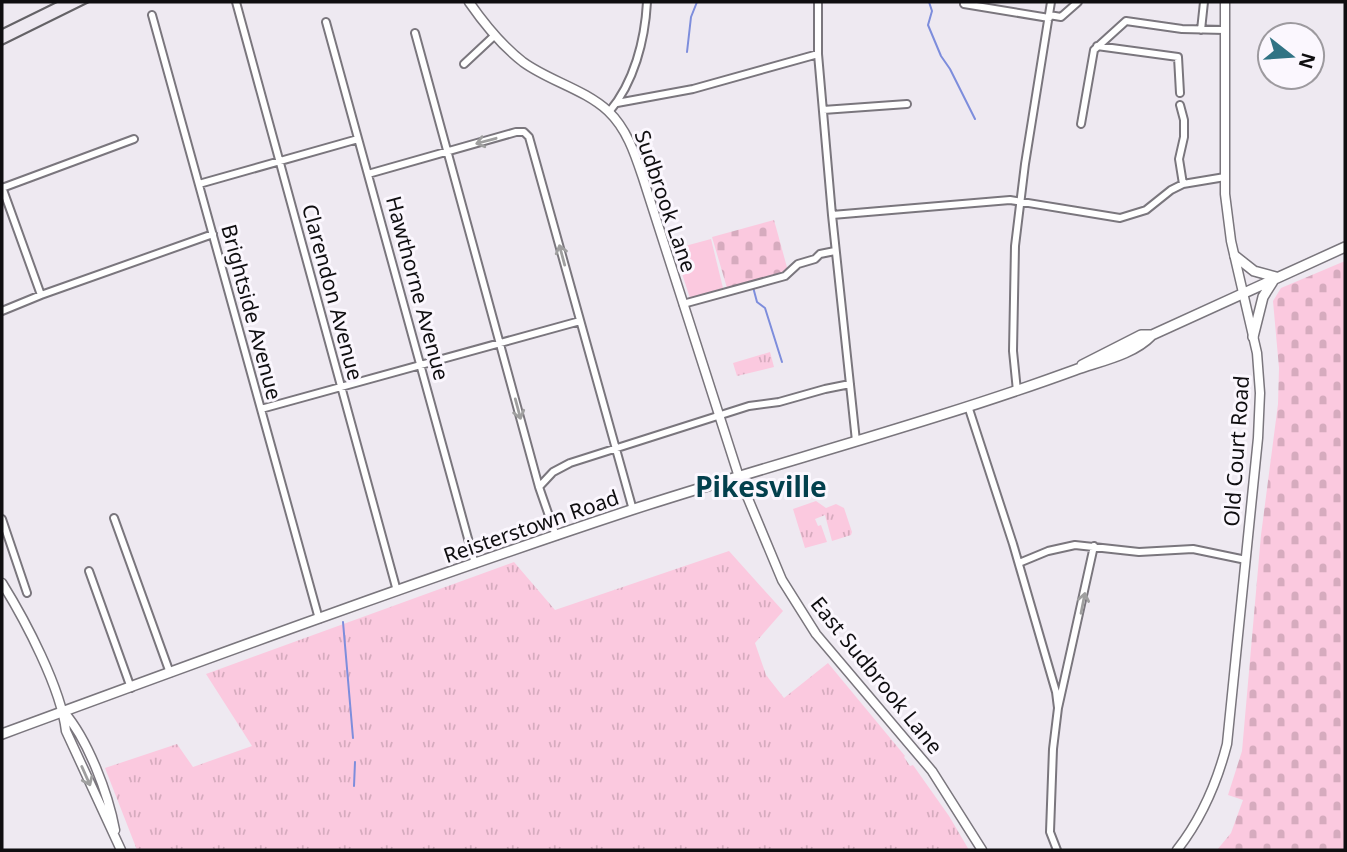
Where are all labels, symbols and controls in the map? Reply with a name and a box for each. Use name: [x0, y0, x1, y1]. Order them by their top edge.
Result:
north arrow: [1256, 21, 1326, 91]
text: N: [1293, 50, 1322, 72]
street label: Sudbrook Lane: [629, 126, 703, 276]
one-way arrow: [475, 135, 497, 148]
street label: Hawthorne Avenue: [380, 193, 456, 383]
street label: Clarendon Avenue: [296, 201, 370, 383]
street label: Brightside Avenue: [215, 221, 289, 403]
one-way arrow: [555, 244, 568, 267]
street label: Old Court Road: [1217, 375, 1255, 527]
one-way arrow: [512, 397, 525, 419]
district label: Pikesville: [695, 467, 827, 505]
street label: Reisterstown Road: [440, 483, 622, 569]
street label: East Sudbrook Lane: [805, 590, 949, 760]
one-way arrow: [1076, 592, 1090, 615]
one-way arrow: [80, 764, 93, 786]

